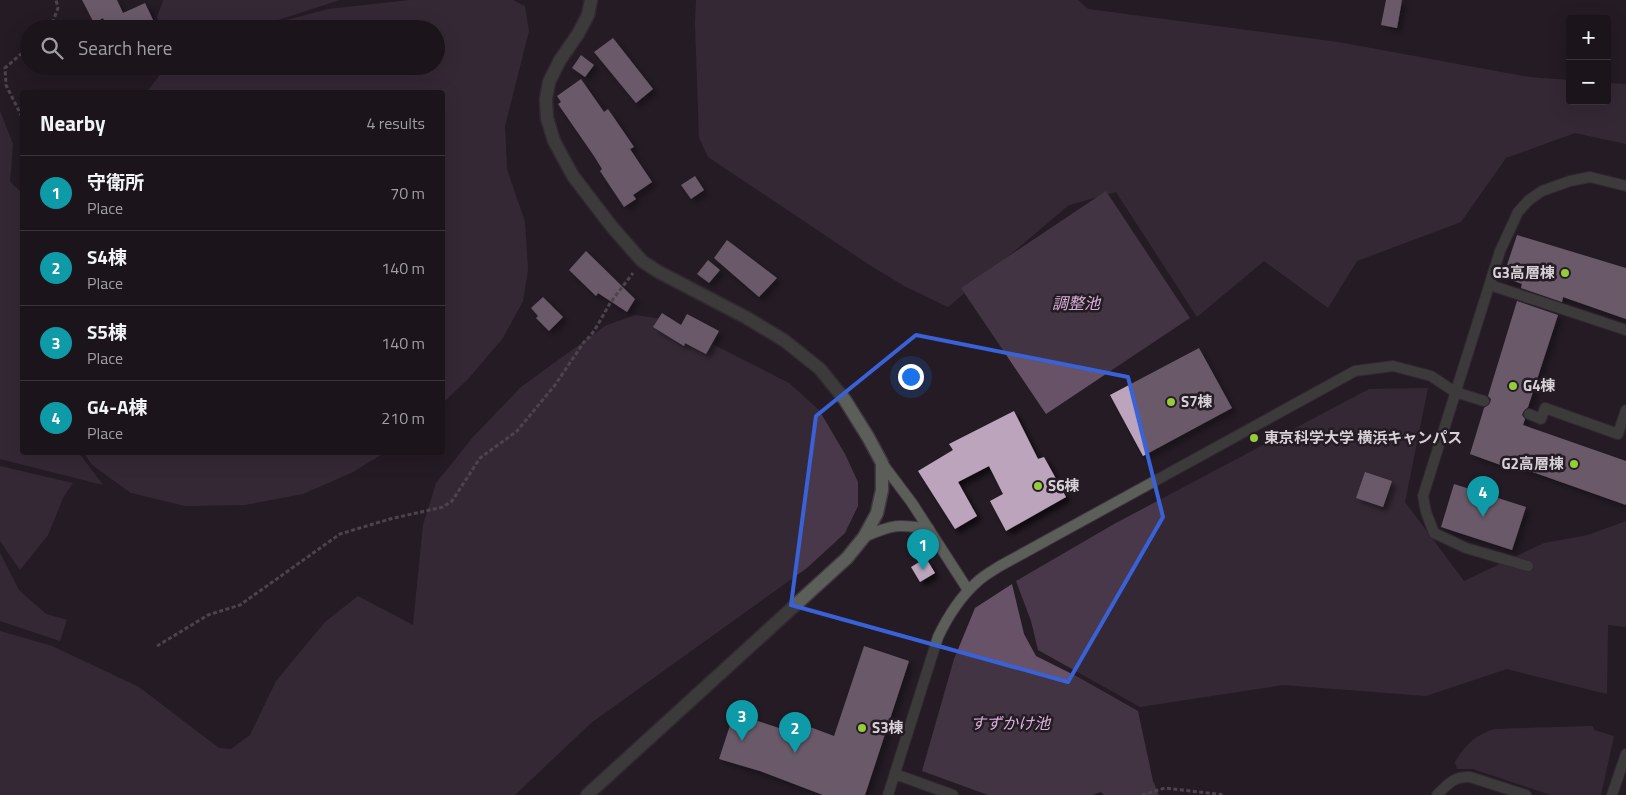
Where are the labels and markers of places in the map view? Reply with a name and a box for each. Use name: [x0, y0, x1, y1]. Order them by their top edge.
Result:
place label: G3高層棟: [1492, 261, 1555, 284]
marker: G3高層棟: [1559, 267, 1571, 279]
place label: G4棟: [1523, 374, 1556, 397]
marker: G4棟: [1507, 380, 1519, 392]
place label: S7棟: [1181, 390, 1213, 413]
marker: S7棟: [1165, 396, 1177, 408]
place label: 東京科学大学 横浜キャンパス: [1264, 426, 1462, 449]
marker: 東京科学大学 横浜キャンパス: [1248, 432, 1260, 444]
place label: G2高層棟: [1501, 452, 1564, 475]
marker: G2高層棟: [1568, 458, 1580, 470]
place label: S6棟: [1048, 474, 1080, 497]
pin: 4: [1467, 476, 1499, 517]
marker: S6棟: [1032, 480, 1044, 492]
pin: 1: [907, 529, 939, 570]
pin: 3: [726, 700, 758, 741]
pin: 2: [779, 712, 811, 753]
place label: S3棟: [872, 716, 904, 739]
marker: S3棟: [856, 722, 868, 734]

